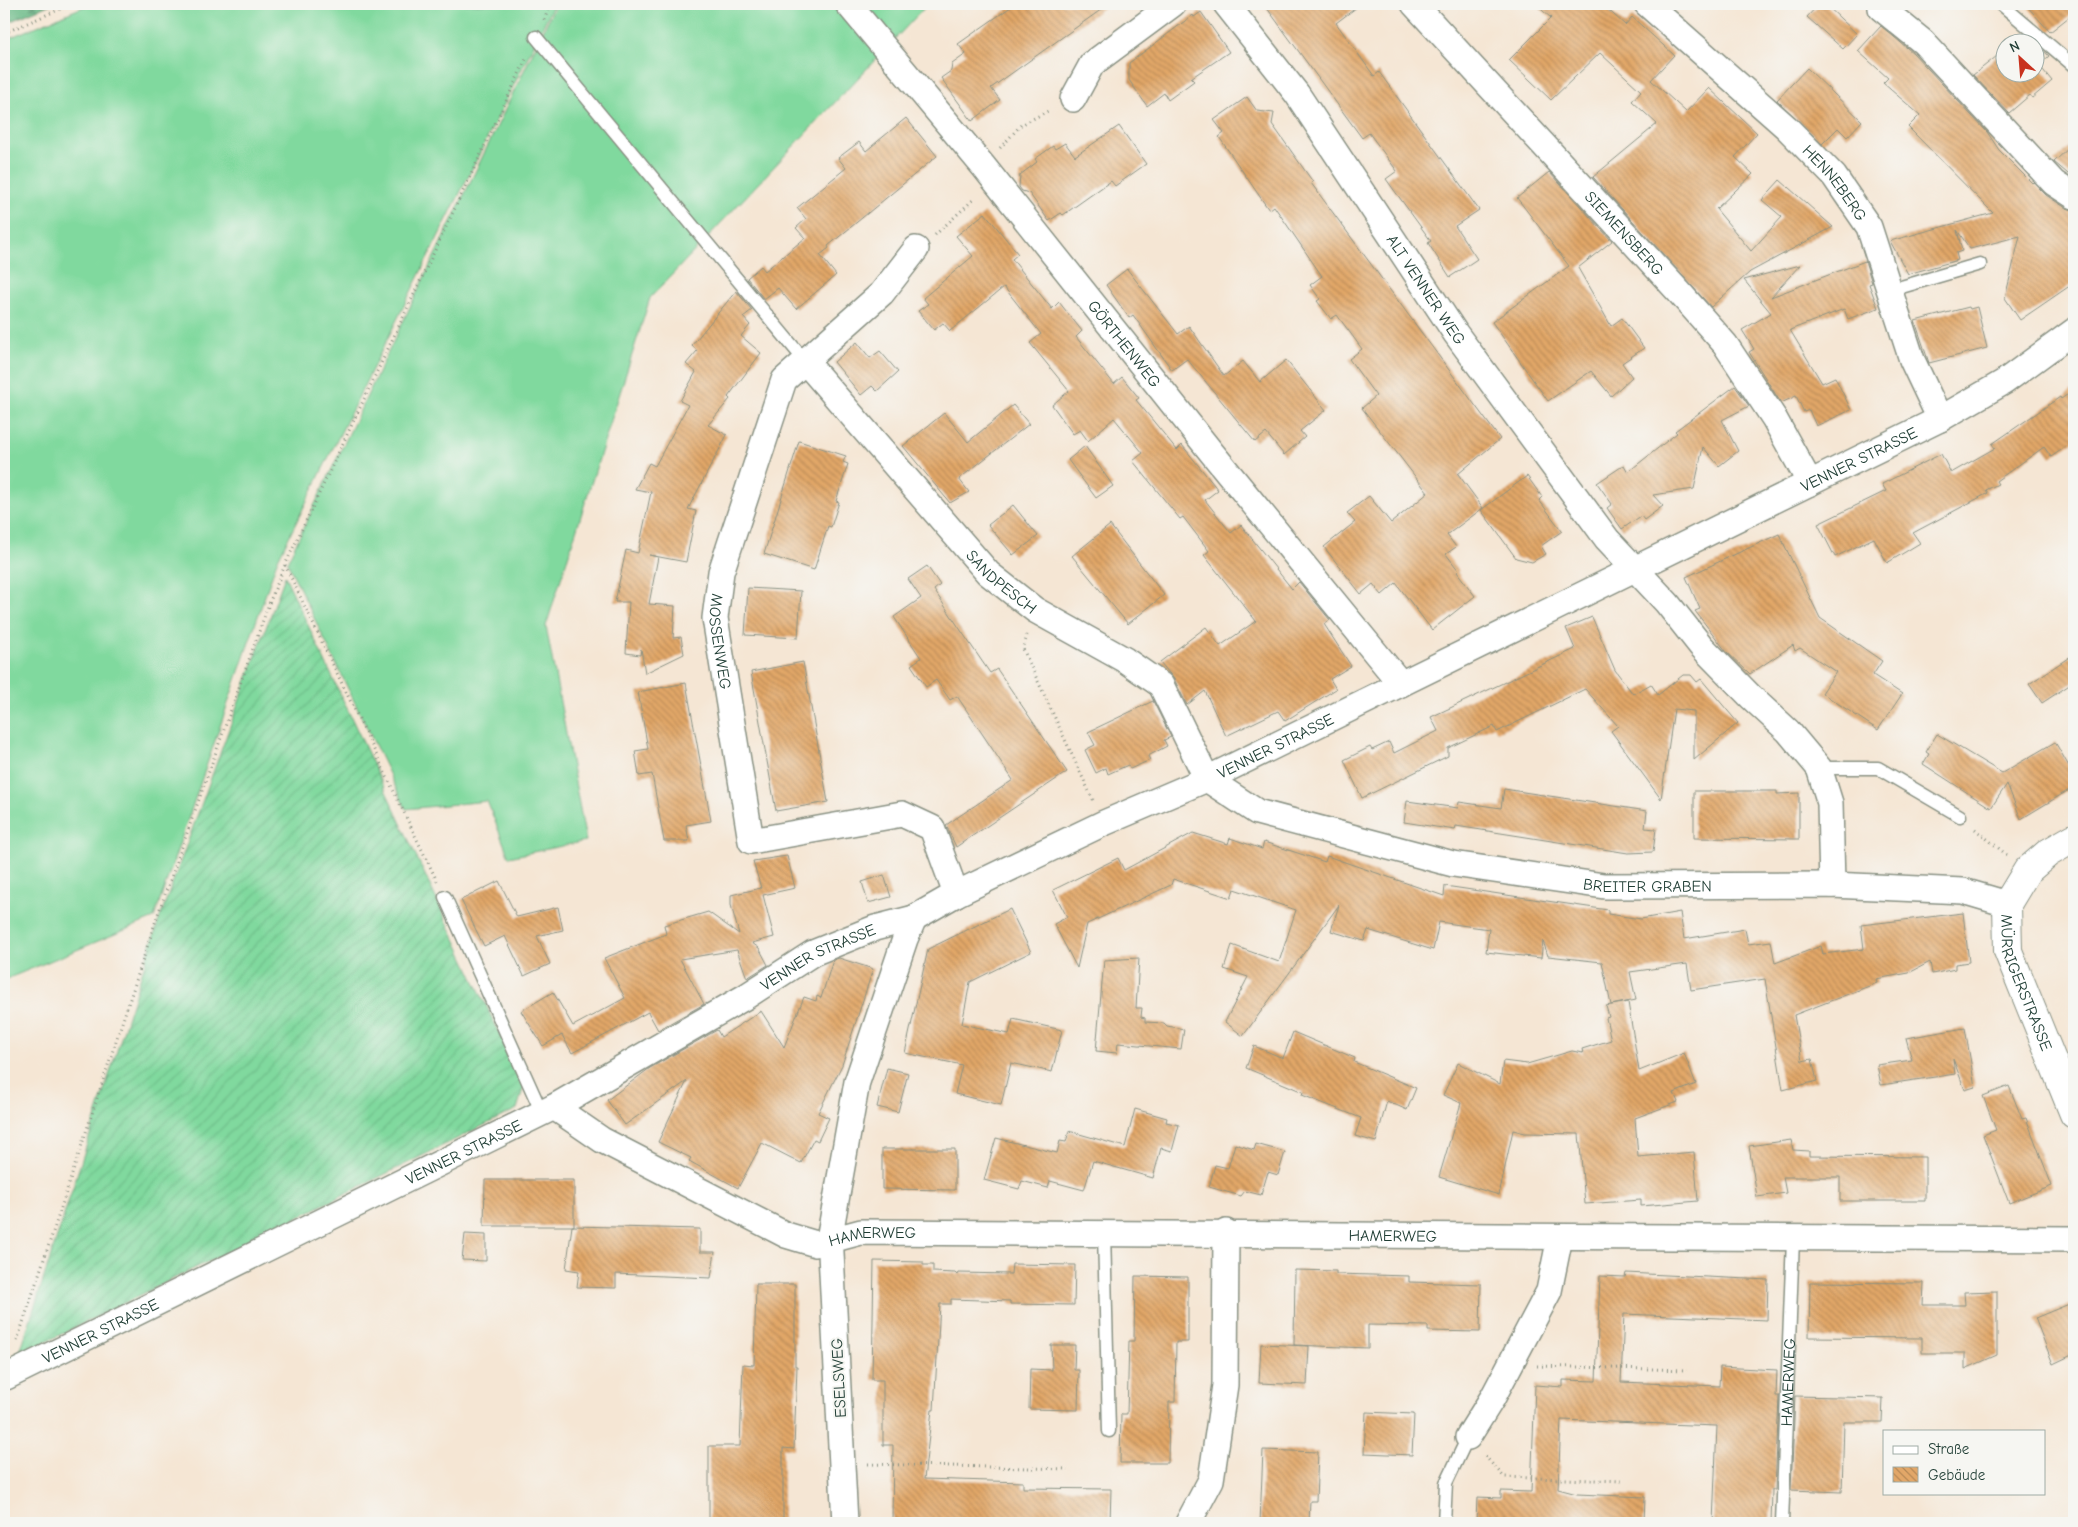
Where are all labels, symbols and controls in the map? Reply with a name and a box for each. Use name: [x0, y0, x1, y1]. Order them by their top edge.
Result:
north arrow: [1996, 32, 2046, 82]
text: N: [2007, 37, 2022, 56]
street label: HENNEBERG: [1799, 141, 1870, 225]
street label: SIEMENSBERG: [1581, 188, 1667, 279]
street label: ALT VENNER WEG: [1383, 231, 1469, 348]
street label: GÖRTHENWEG: [1084, 297, 1164, 391]
street label: VENNER STRASSE: [1798, 424, 1921, 496]
street label: SANDPESCH: [962, 547, 1040, 618]
street label: MOSSENWEG: [705, 593, 734, 691]
street label: VENNER STRASSE: [1215, 710, 1337, 782]
street label: BREITER GRABEN: [1582, 875, 1712, 896]
street label: MÜRRIGERSTRASSE: [1997, 914, 2055, 1054]
street label: VENNER STRASSE: [757, 921, 879, 994]
street label: VENNER STRASSE: [403, 1116, 525, 1189]
street label: HAMERWEG: [827, 1224, 916, 1250]
street label: HAMERWEG: [1348, 1227, 1437, 1246]
street label: VENNER STRASSE: [40, 1295, 162, 1368]
street label: ESELSWEG: [828, 1338, 850, 1418]
street label: HAMERWEG: [1778, 1338, 1799, 1427]
legend: [1883, 1430, 2046, 1494]
text: Straße: [1928, 1440, 1970, 1458]
text: Gebäude: [1928, 1466, 1986, 1484]

